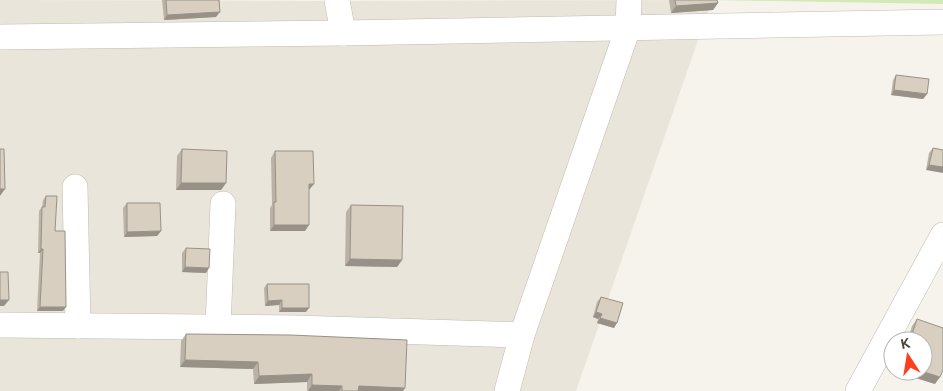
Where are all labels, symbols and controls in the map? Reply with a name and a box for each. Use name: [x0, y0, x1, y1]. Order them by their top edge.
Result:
north arrow: [883, 331, 933, 381]
text: K: [899, 334, 912, 352]

